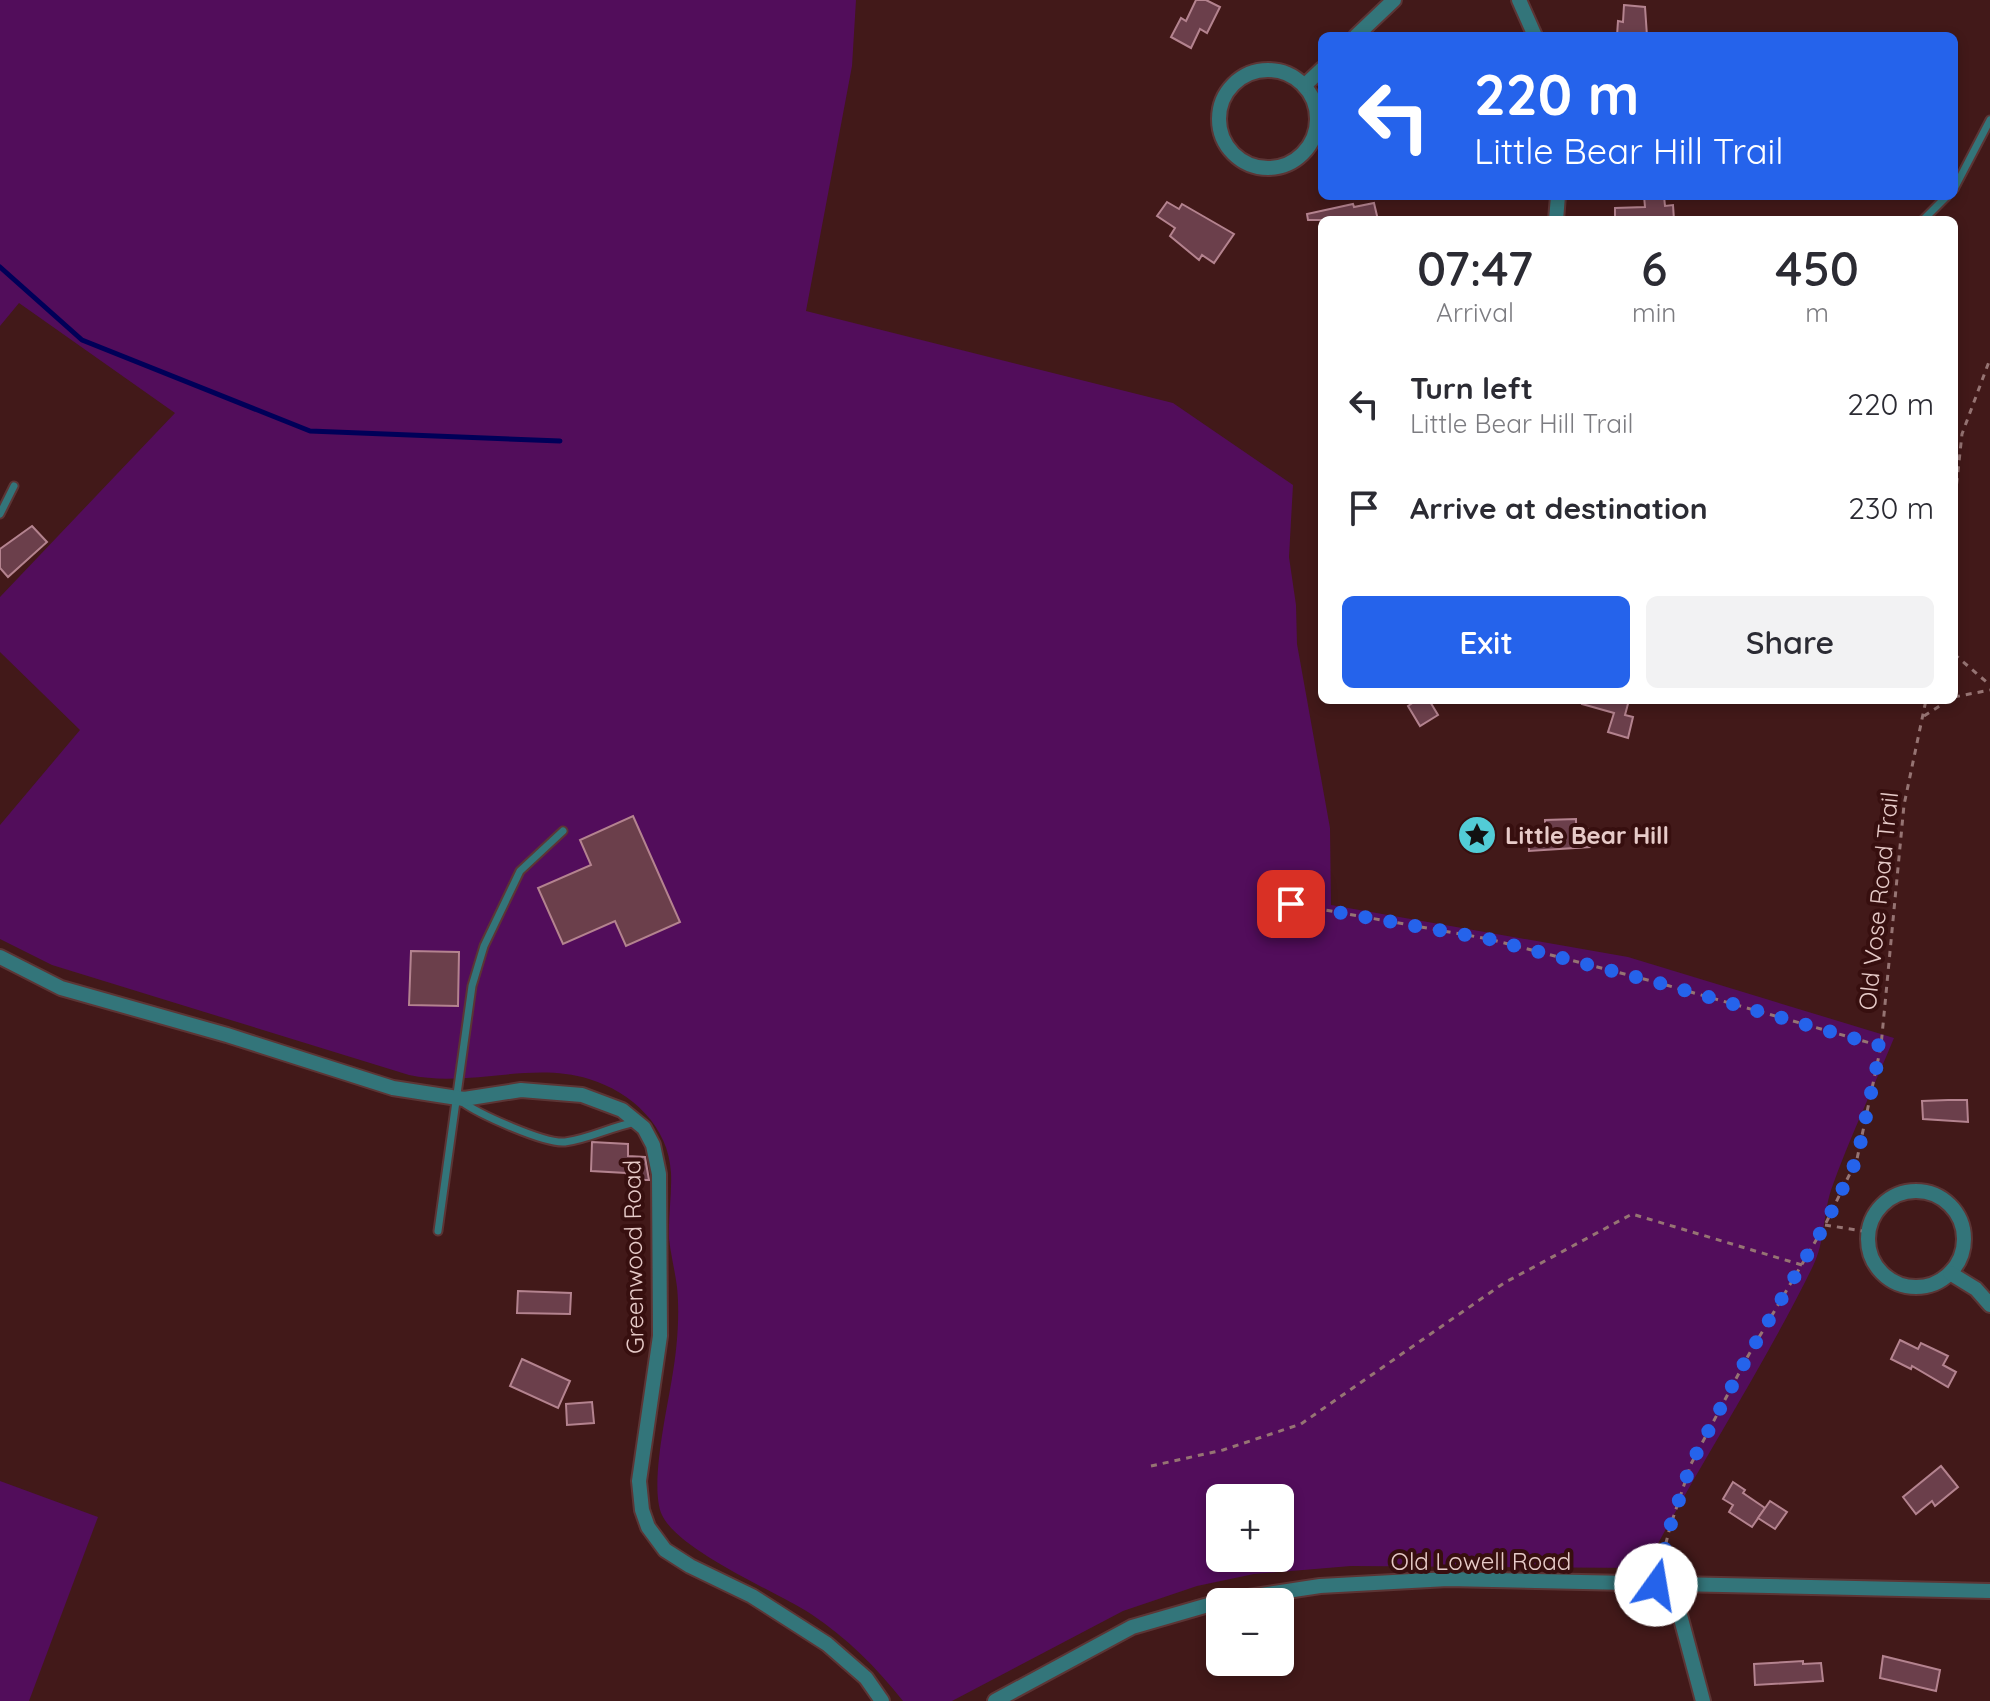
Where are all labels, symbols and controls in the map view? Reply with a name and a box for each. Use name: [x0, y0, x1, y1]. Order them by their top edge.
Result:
text: 220 m: [1474, 59, 1639, 129]
icon: left: [1342, 64, 1446, 168]
text: Little Bear Hill Trail: [1474, 128, 1784, 173]
text: 07:47: [1417, 238, 1533, 298]
text: 6: [1641, 238, 1667, 298]
text: 450: [1775, 238, 1859, 298]
text: Arrival: [1436, 296, 1514, 329]
text: min: [1632, 296, 1676, 329]
text: m: [1805, 296, 1829, 329]
text: Turn left: [1410, 369, 1533, 407]
icon: left: [1342, 382, 1386, 426]
text: 220 m: [1847, 385, 1934, 423]
text: Little Bear Hill Trail: [1410, 407, 1634, 440]
icon: arrive: [1342, 486, 1386, 530]
text: Arrive at destination: [1410, 489, 1708, 527]
text: 230 m: [1848, 489, 1934, 527]
button: Exit: [1342, 596, 1630, 688]
button: Share: [1646, 596, 1934, 688]
street label: Old Vose Road Trail: [1852, 790, 1904, 1012]
place icon: Little Bear Hill: [1456, 814, 1498, 856]
place label: Little Bear Hill: [1505, 820, 1669, 850]
pin: [1257, 870, 1325, 938]
icon: arrive: [1269, 882, 1313, 926]
street label: Greenwood Road: [616, 1160, 650, 1354]
map controls: [1206, 1484, 1294, 1676]
button: +: [1206, 1484, 1294, 1572]
position arrow: [1614, 1543, 1698, 1627]
street label: Old Lowell Road: [1391, 1546, 1571, 1576]
button: −: [1206, 1588, 1294, 1676]

